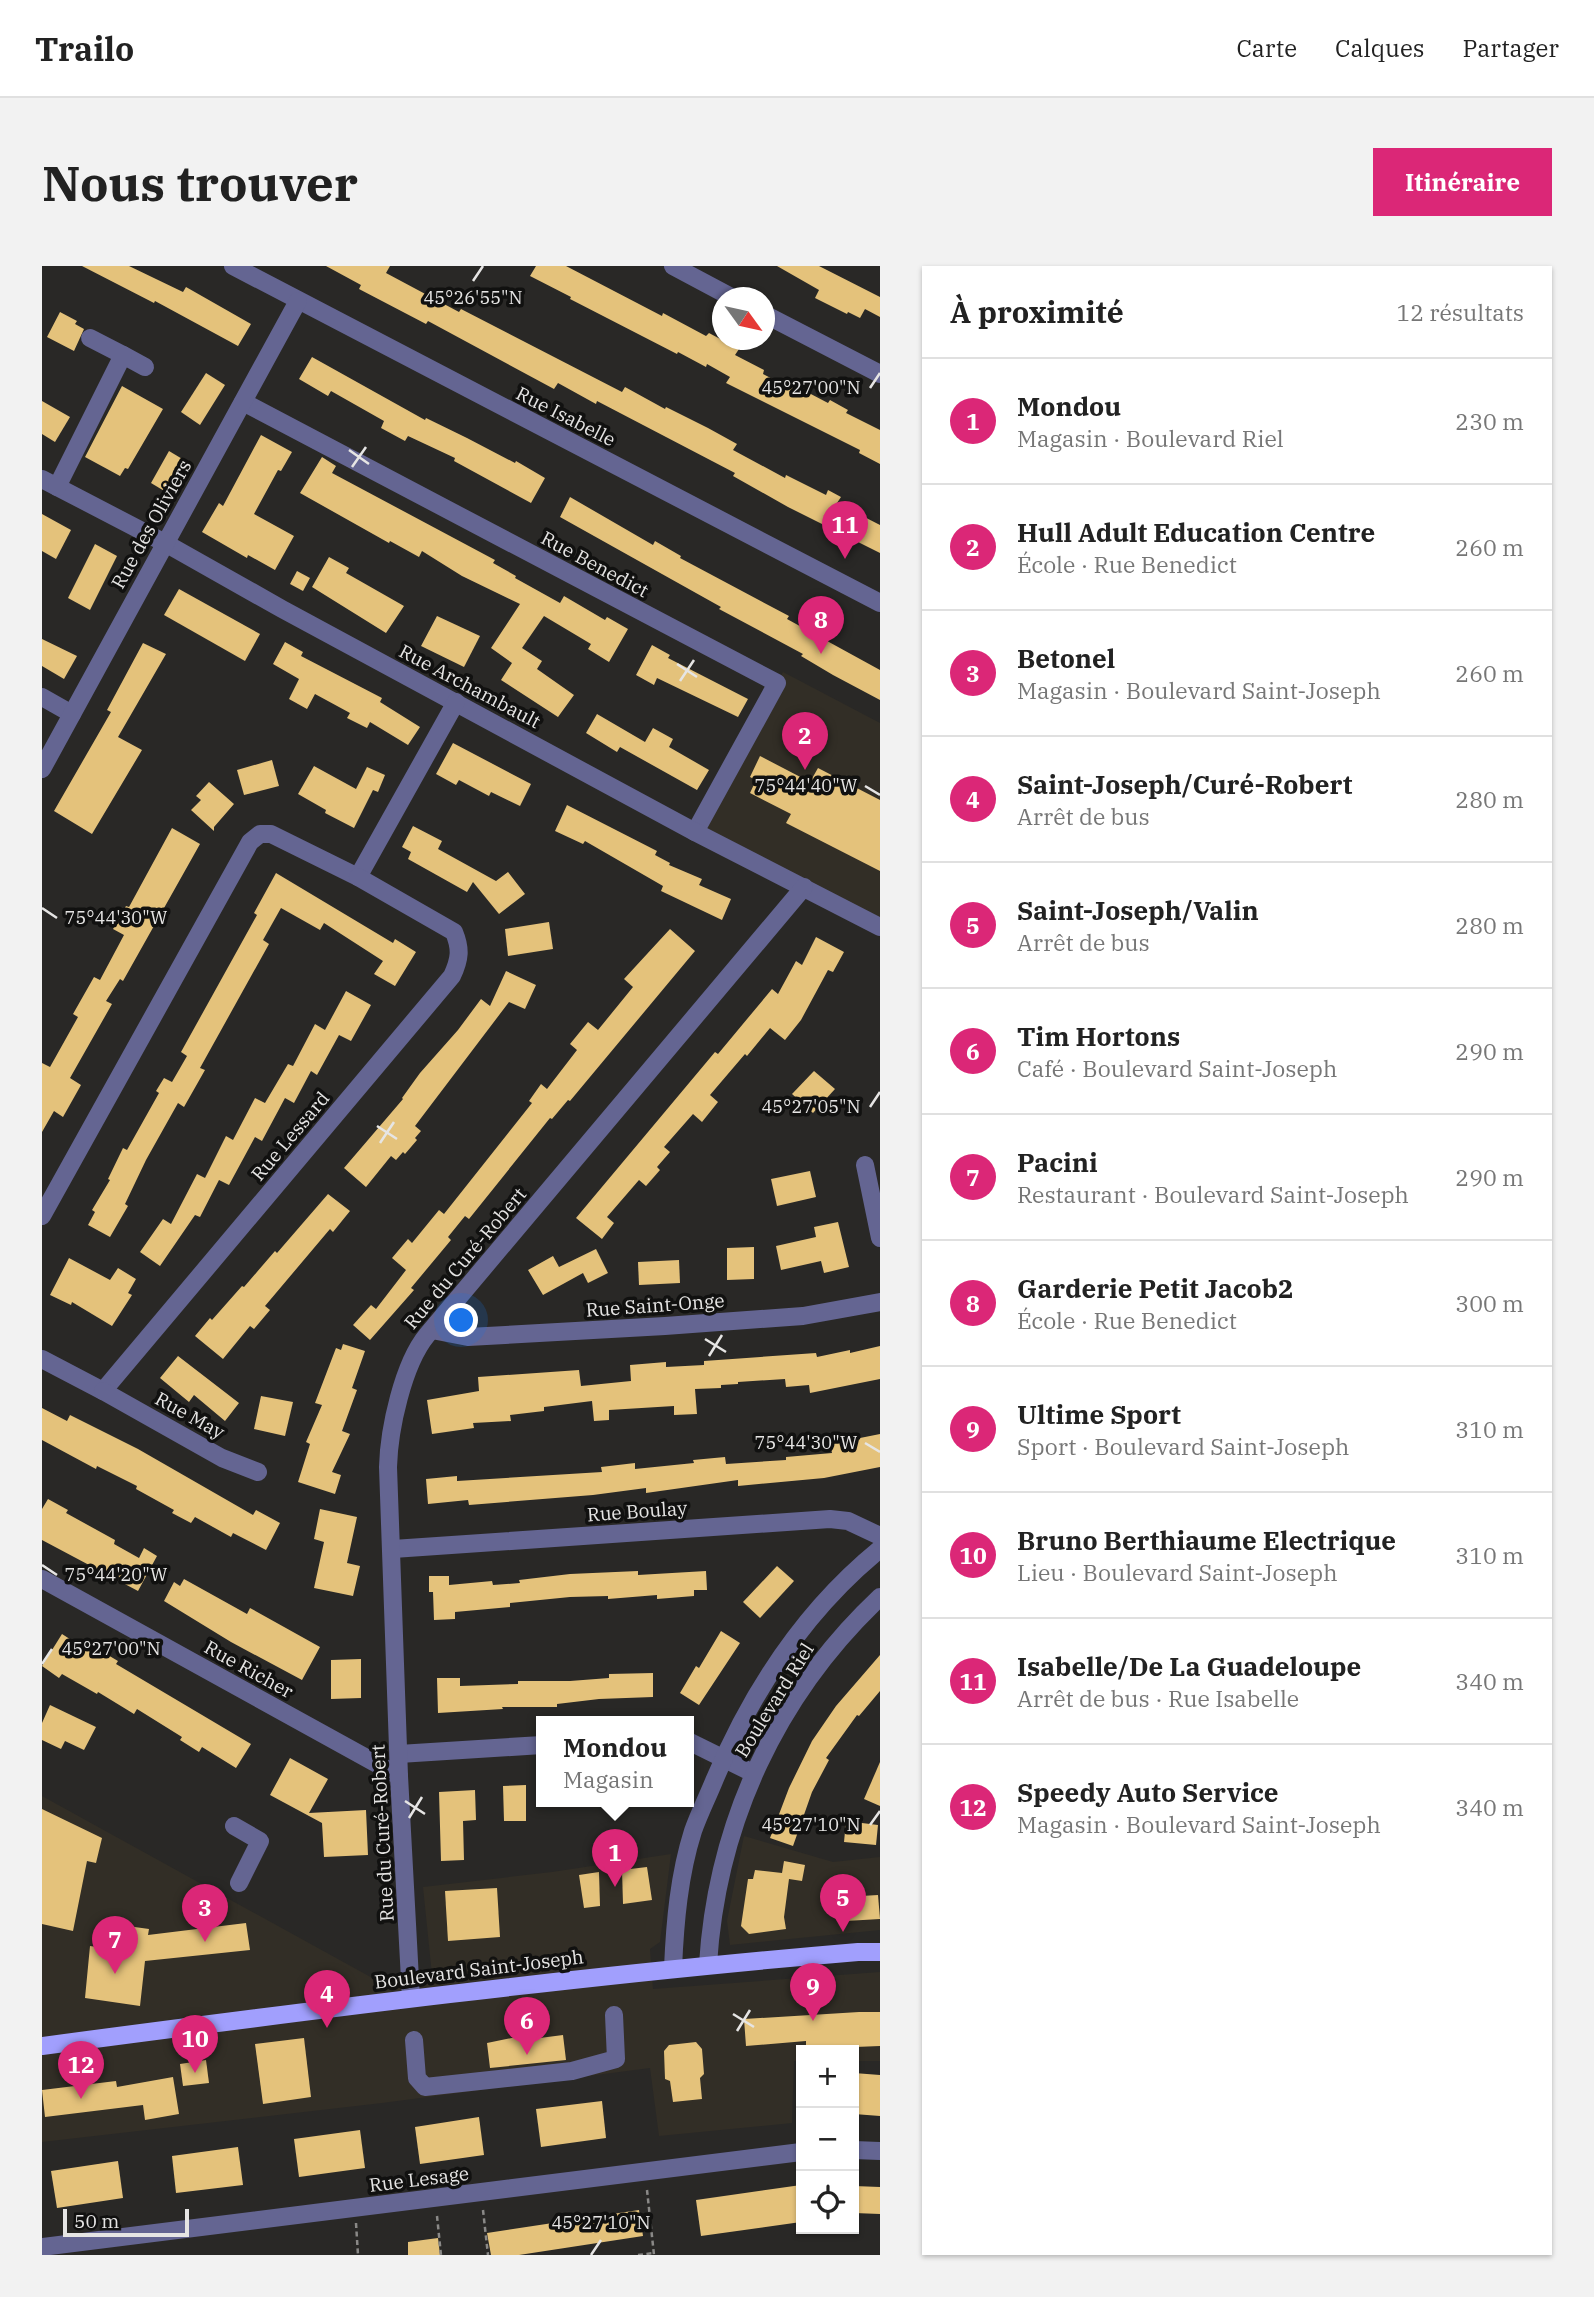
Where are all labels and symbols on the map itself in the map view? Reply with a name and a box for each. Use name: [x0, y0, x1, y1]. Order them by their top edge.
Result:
text: 45°26'55"N: [424, 286, 523, 309]
north arrow: [712, 287, 775, 350]
text: 45°27'00"N: [762, 376, 861, 399]
street label: Rue Isabelle: [512, 381, 620, 451]
street label: Rue des Oliviers: [106, 455, 196, 593]
pin: 11: [822, 501, 868, 559]
street label: Rue Benedict: [537, 526, 653, 603]
pin: 8: [798, 596, 844, 654]
street label: Rue Archambault: [395, 639, 545, 733]
pin: 2: [782, 712, 828, 770]
text: 75°44'40"W: [755, 774, 858, 797]
text: 75°44'30"W: [65, 906, 168, 929]
street label: Rue Lessard: [246, 1086, 334, 1186]
text: 45°27'05"N: [762, 1095, 861, 1118]
street label: Rue du Curé-Robert: [399, 1182, 531, 1334]
street label: Rue Saint-Onge: [585, 1288, 725, 1322]
your location: [444, 1303, 478, 1337]
street label: Rue May: [151, 1386, 230, 1444]
text: 75°44'30"W: [755, 1431, 858, 1454]
street label: Rue Boulay: [586, 1495, 689, 1526]
text: 75°44'20"W: [65, 1563, 168, 1586]
street label: Rue Richer: [200, 1635, 298, 1704]
text: 45°27'00"N: [62, 1637, 161, 1660]
street label: Boulevard Riel: [729, 1638, 819, 1762]
street label: Rue du Curé-Robert: [365, 1744, 399, 1922]
text: 45°27'10"N: [762, 1813, 861, 1836]
pin: 1: [592, 1829, 638, 1887]
pin: 5: [820, 1874, 866, 1932]
pin: 3: [182, 1884, 228, 1942]
pin: 7: [92, 1916, 138, 1974]
street label: Boulevard Saint-Joseph: [373, 1944, 585, 1994]
pin: 9: [790, 1963, 836, 2021]
pin: 4: [304, 1970, 350, 2028]
pin: 6: [504, 1997, 550, 2055]
pin: 10: [172, 2015, 218, 2073]
pin: 12: [58, 2041, 104, 2099]
street label: Rue Lesage: [368, 2161, 470, 2197]
scale bar: [63, 2206, 189, 2238]
text: 45°27'10"N: [552, 2211, 651, 2234]

